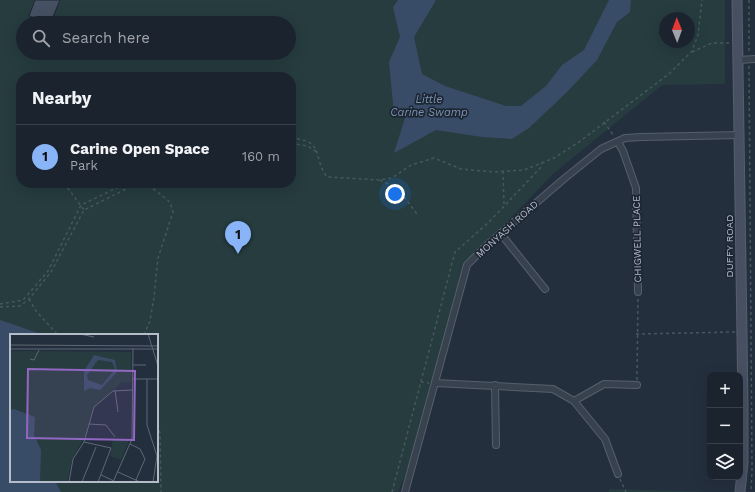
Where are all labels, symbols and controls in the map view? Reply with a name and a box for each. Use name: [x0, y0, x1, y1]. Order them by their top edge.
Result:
north arrow: [659, 12, 695, 48]
search box: [16, 16, 296, 60]
icon: search: [30, 27, 52, 49]
text: Search here: [62, 29, 150, 47]
text: Nearby: [32, 88, 91, 108]
water label: Little Carine Swamp: [390, 93, 468, 119]
text: Carine Open Space: [70, 140, 210, 158]
text: 1: [42, 149, 48, 164]
text: 160 m: [242, 149, 280, 164]
text: Park: [70, 158, 98, 173]
your location: [385, 184, 405, 204]
street label: CHIGWELL PLACE: [631, 195, 643, 283]
street label: MONYASH ROAD: [474, 198, 540, 260]
street label: DUFFY ROAD: [724, 215, 735, 277]
pin: 1: [225, 221, 251, 254]
inset map: [10, 334, 158, 482]
map controls: [707, 372, 743, 480]
button: +: [707, 372, 743, 408]
button: −: [707, 408, 743, 444]
button: layers: [707, 444, 743, 480]

